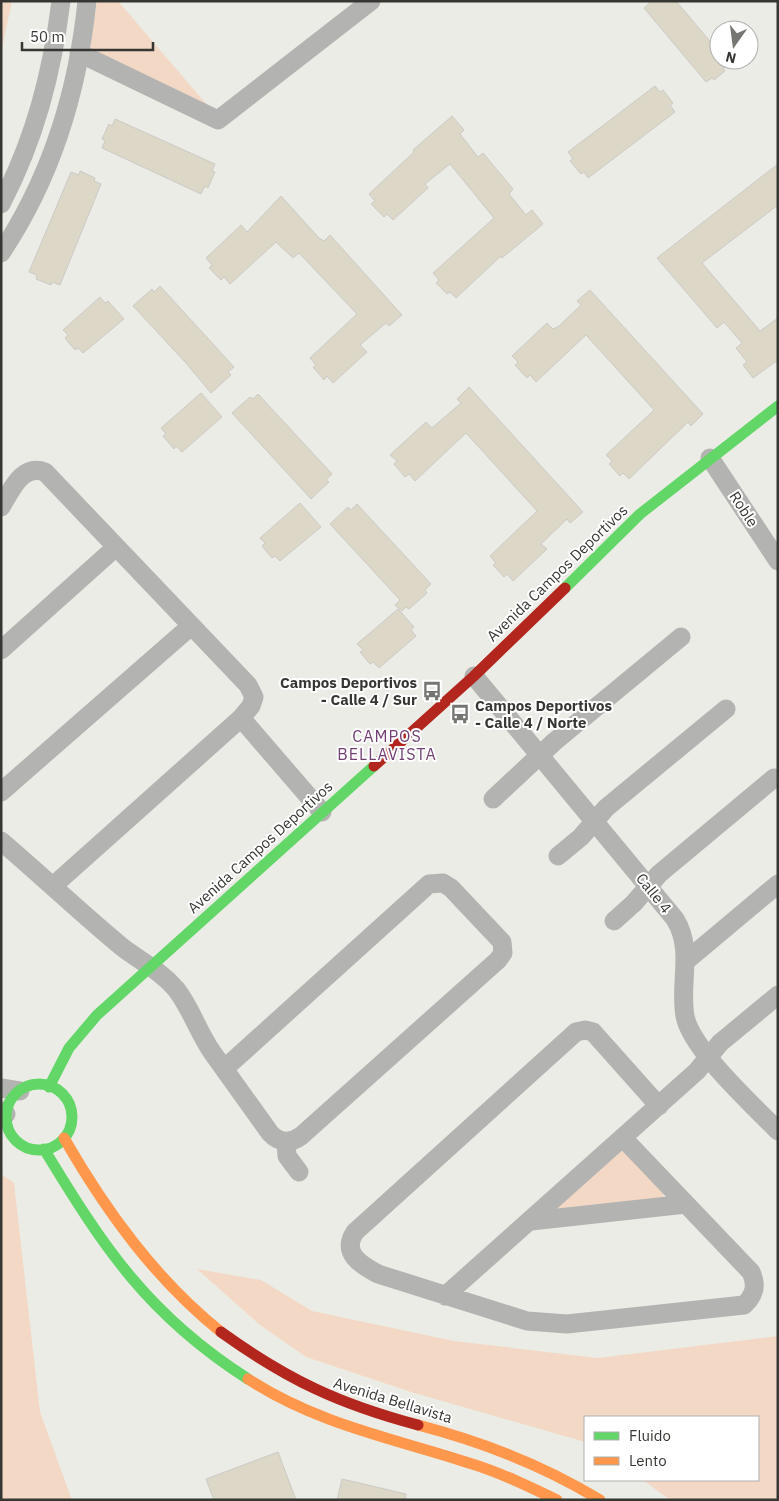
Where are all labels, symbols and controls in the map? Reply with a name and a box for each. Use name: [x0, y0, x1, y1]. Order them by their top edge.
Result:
scale bar: [22, 20, 154, 52]
north arrow: [709, 20, 759, 70]
text: 50 m: [30, 27, 65, 46]
text: N: [724, 48, 738, 68]
street label: Roble: [725, 488, 763, 530]
street label: Avenida Campos Deportivos: [483, 501, 631, 645]
place label: Campos Deportivos - Calle 4 / Sur: [280, 673, 417, 709]
bus stop icon: Campos Deportivos - Calle 4 / Sur: [421, 680, 443, 702]
place label: Campos Deportivos - Calle 4 / Norte: [475, 696, 612, 732]
bus stop icon: Campos Deportivos - Calle 4 / Norte: [449, 703, 471, 725]
district label: CAMPOS BELLAVISTA: [337, 726, 437, 764]
street label: Avenida Campos Deportivos: [184, 777, 336, 917]
street label: Calle 4: [632, 869, 676, 917]
street label: Avenida Bellavista: [331, 1373, 455, 1427]
legend: [584, 1416, 759, 1481]
text: Fluido: [629, 1426, 671, 1445]
text: Lento: [629, 1451, 667, 1470]

